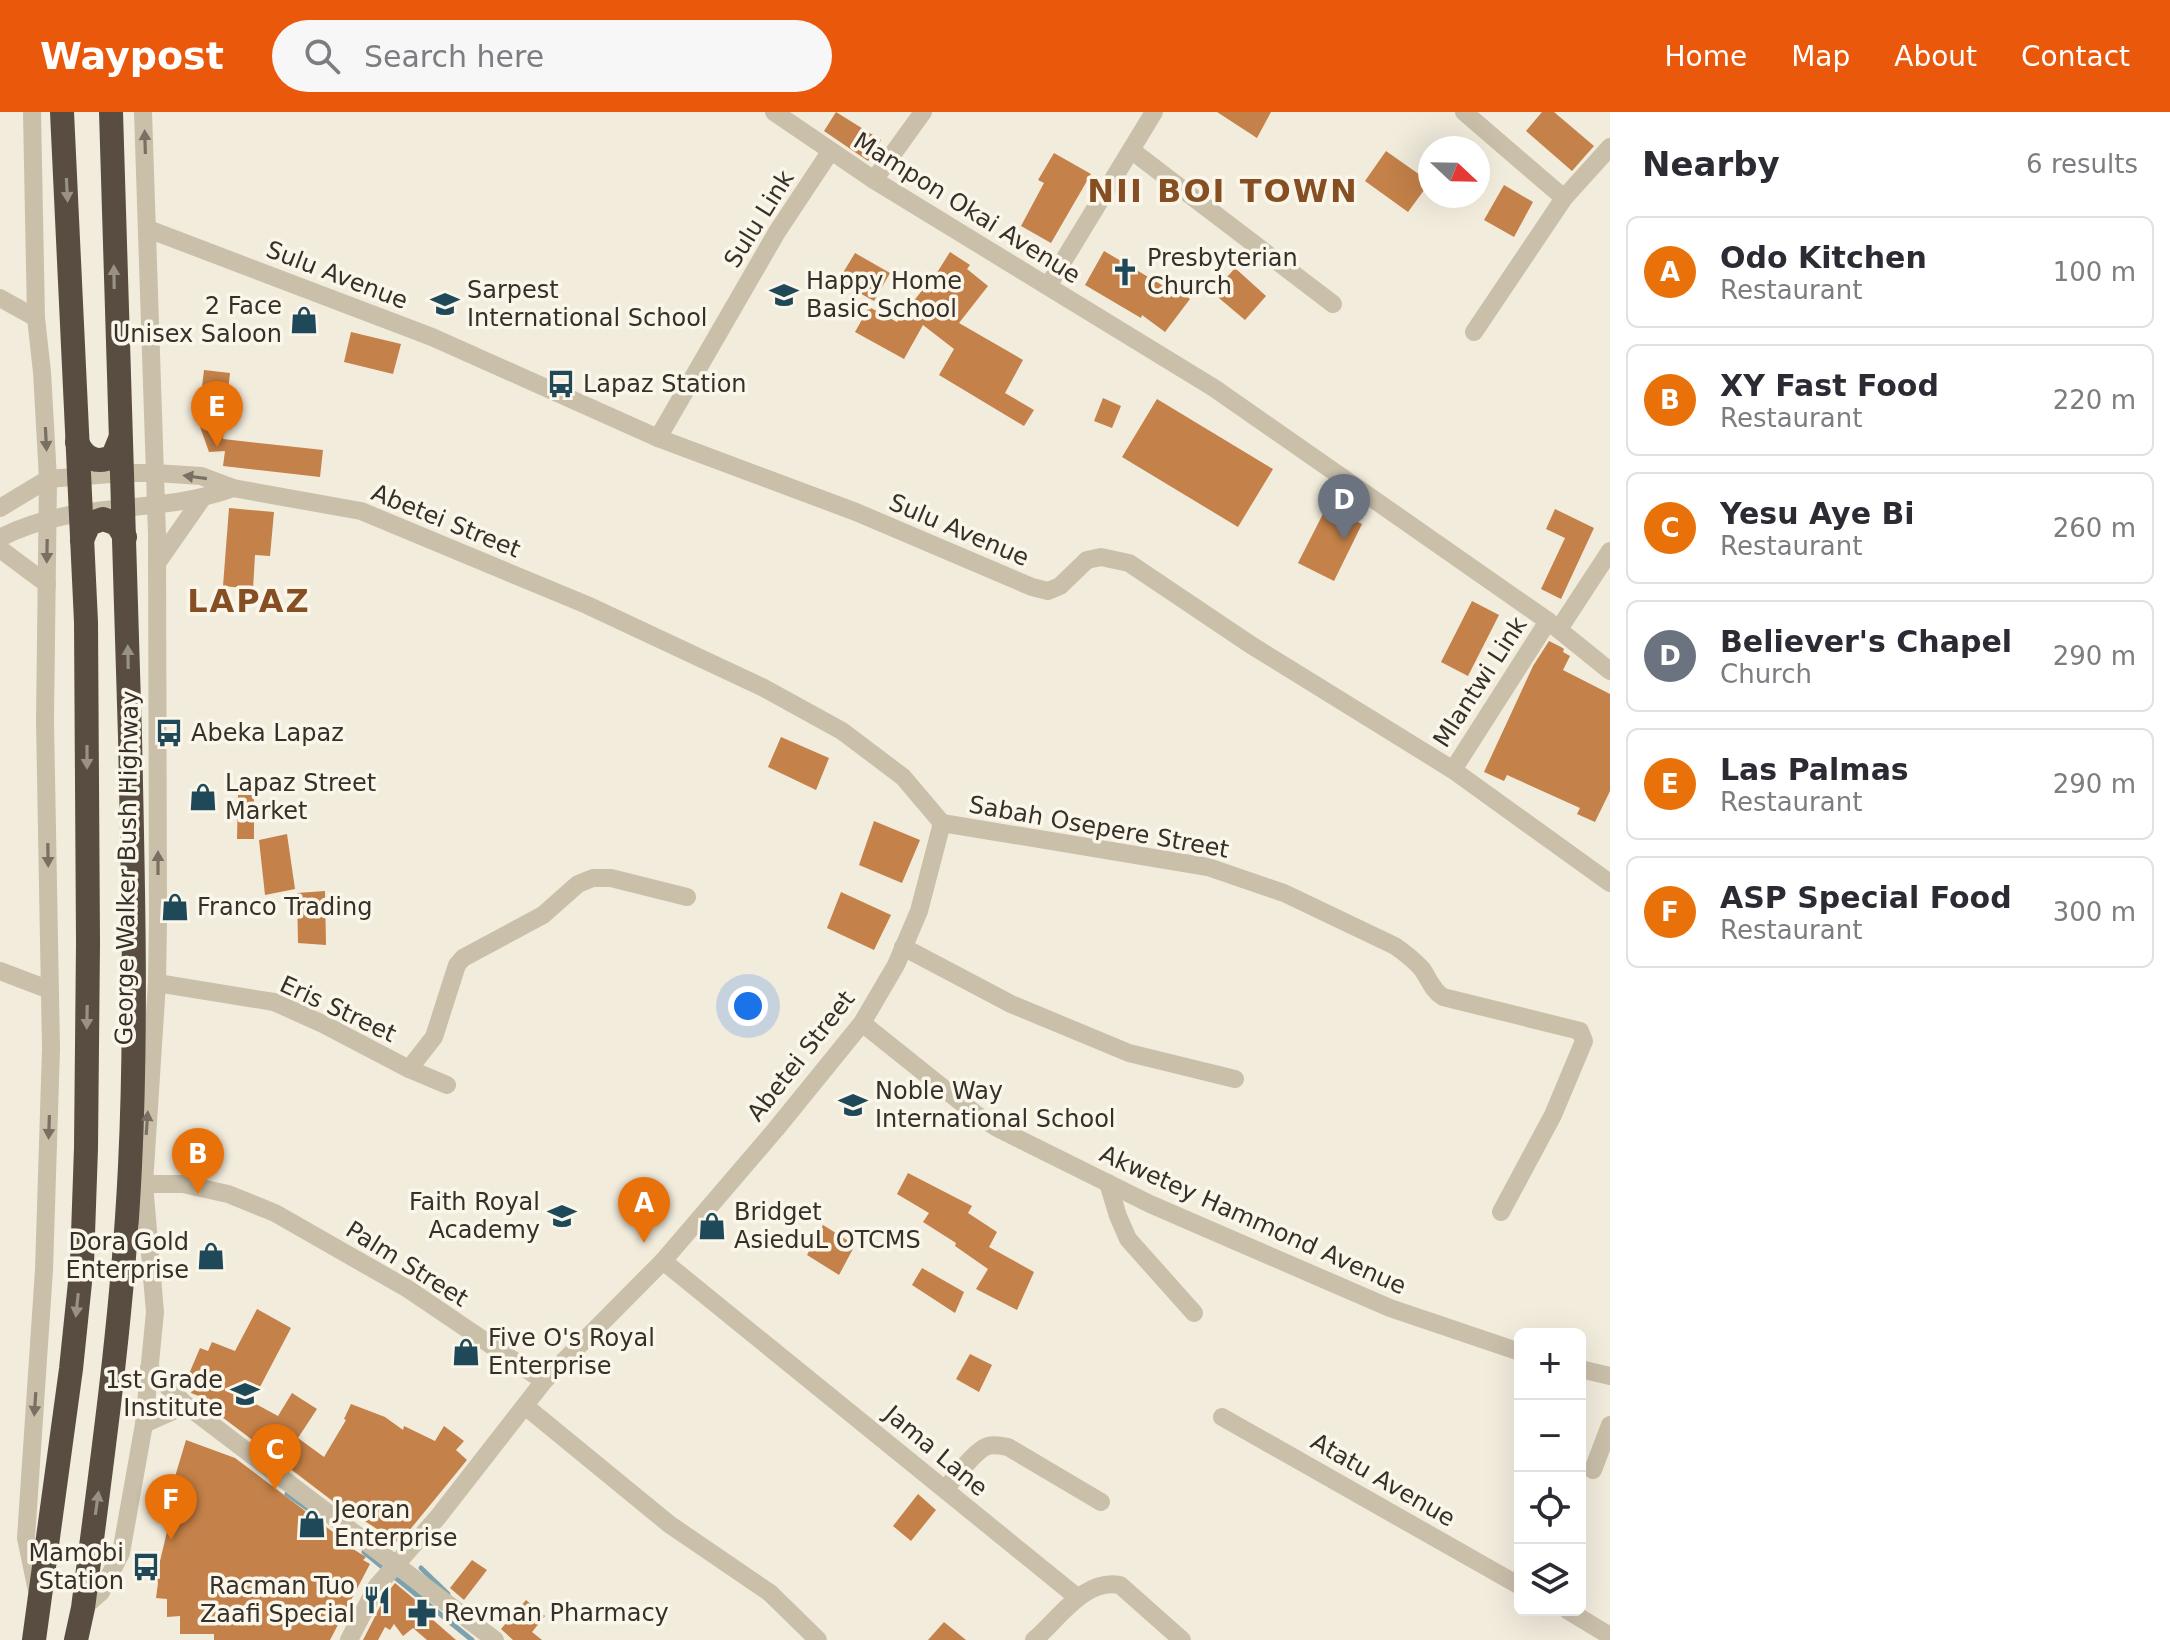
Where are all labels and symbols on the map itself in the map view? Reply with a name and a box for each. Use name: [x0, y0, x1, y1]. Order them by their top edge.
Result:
street label: Mampon Okai Avenue: [848, 127, 1086, 289]
one-way arrow: [138, 129, 151, 154]
north arrow: [1418, 136, 1490, 208]
street label: Sulu Link: [718, 165, 800, 273]
district label: NII BOI TOWN: [1087, 172, 1359, 210]
one-way arrow: [61, 178, 74, 203]
street label: Sulu Avenue: [262, 235, 412, 315]
place label: Presbyterian Church: [1147, 244, 1298, 300]
church icon: Presbyterian Church: [1110, 257, 1140, 287]
one-way arrow: [108, 264, 120, 289]
place label: Happy Home Basic School: [806, 267, 962, 323]
place label: Sarpest International School: [467, 276, 707, 332]
school or university icon: Happy Home Basic School: [769, 280, 799, 310]
school or university icon: Sarpest International School: [430, 289, 460, 319]
place label: 2 Face Unisex Saloon: [113, 292, 282, 348]
shop icon: 2 Face Unisex Saloon: [289, 305, 319, 335]
bus stop icon: Lapaz Station: [546, 369, 576, 399]
place label: Lapaz Station: [583, 370, 747, 398]
pin: E: [191, 381, 243, 447]
one-way arrow: [40, 427, 53, 452]
one-way arrow: [182, 470, 207, 483]
pin: D: [1318, 474, 1370, 540]
street label: Abetei Street: [368, 478, 524, 564]
street label: Sulu Avenue: [885, 488, 1033, 572]
one-way arrow: [41, 539, 54, 564]
district label: LAPAZ: [187, 582, 311, 620]
street label: Mlantwi Link: [1427, 611, 1533, 752]
one-way arrow: [121, 644, 134, 669]
street label: George Walker Bush Highway: [110, 690, 144, 1046]
bus stop icon: Abeka Lapaz: [154, 718, 184, 748]
place label: Abeka Lapaz: [191, 719, 344, 747]
one-way arrow: [81, 745, 93, 770]
place label: Lapaz Street Market: [225, 769, 376, 825]
shop icon: Lapaz Street Market: [188, 782, 218, 812]
street label: Sabah Osepere Street: [967, 790, 1231, 864]
one-way arrow: [42, 843, 54, 868]
one-way arrow: [152, 850, 164, 875]
shop icon: Franco Trading: [160, 892, 190, 922]
place label: Franco Trading: [197, 893, 372, 921]
street label: Eris Street: [276, 970, 400, 1048]
street label: Abetei Street: [741, 985, 861, 1127]
your location: [728, 986, 768, 1026]
one-way arrow: [81, 1005, 94, 1030]
place label: Noble Way International School: [875, 1077, 1115, 1133]
school or university icon: Noble Way International School: [838, 1090, 868, 1120]
one-way arrow: [140, 1110, 153, 1135]
one-way arrow: [42, 1115, 55, 1140]
pin: B: [172, 1128, 224, 1194]
street label: Akwetey Hammond Avenue: [1096, 1140, 1410, 1300]
pin: A: [618, 1177, 670, 1243]
place label: Faith Royal Academy: [409, 1188, 540, 1244]
place label: Bridget AsieduL OTCMS: [734, 1198, 921, 1254]
school or university icon: Faith Royal Academy: [547, 1201, 577, 1231]
shop icon: Bridget AsieduL OTCMS: [697, 1211, 727, 1241]
street label: Palm Street: [341, 1215, 473, 1313]
place label: Dora Gold Enterprise: [66, 1228, 189, 1284]
shop icon: Dora Gold Enterprise: [196, 1241, 226, 1271]
one-way arrow: [71, 1293, 84, 1318]
place label: Five O's Royal Enterprise: [488, 1324, 655, 1380]
shop icon: Five O's Royal Enterprise: [451, 1337, 481, 1367]
place label: 1st Grade Institute: [105, 1366, 223, 1422]
school or university icon: 1st Grade Institute: [230, 1379, 260, 1409]
one-way arrow: [28, 1392, 41, 1417]
street label: Jama Lane: [877, 1399, 993, 1502]
pin: C: [249, 1424, 301, 1490]
street label: Atatu Avenue: [1306, 1427, 1460, 1533]
pin: F: [145, 1474, 197, 1540]
one-way arrow: [91, 1490, 104, 1515]
place label: Jeoran Enterprise: [332, 1496, 457, 1552]
shop icon: Jeoran Enterprise: [297, 1509, 327, 1539]
place label: Mamobi Station: [29, 1539, 124, 1595]
bus stop icon: Mamobi Station: [131, 1552, 161, 1582]
place label: Racman Tuo Zaafi Special: [200, 1572, 355, 1628]
restaurant icon: Racman Tuo Zaafi Special: [362, 1585, 392, 1615]
pharmacy icon: Revman Pharmacy: [407, 1598, 437, 1628]
place label: Revman Pharmacy: [444, 1599, 669, 1627]

